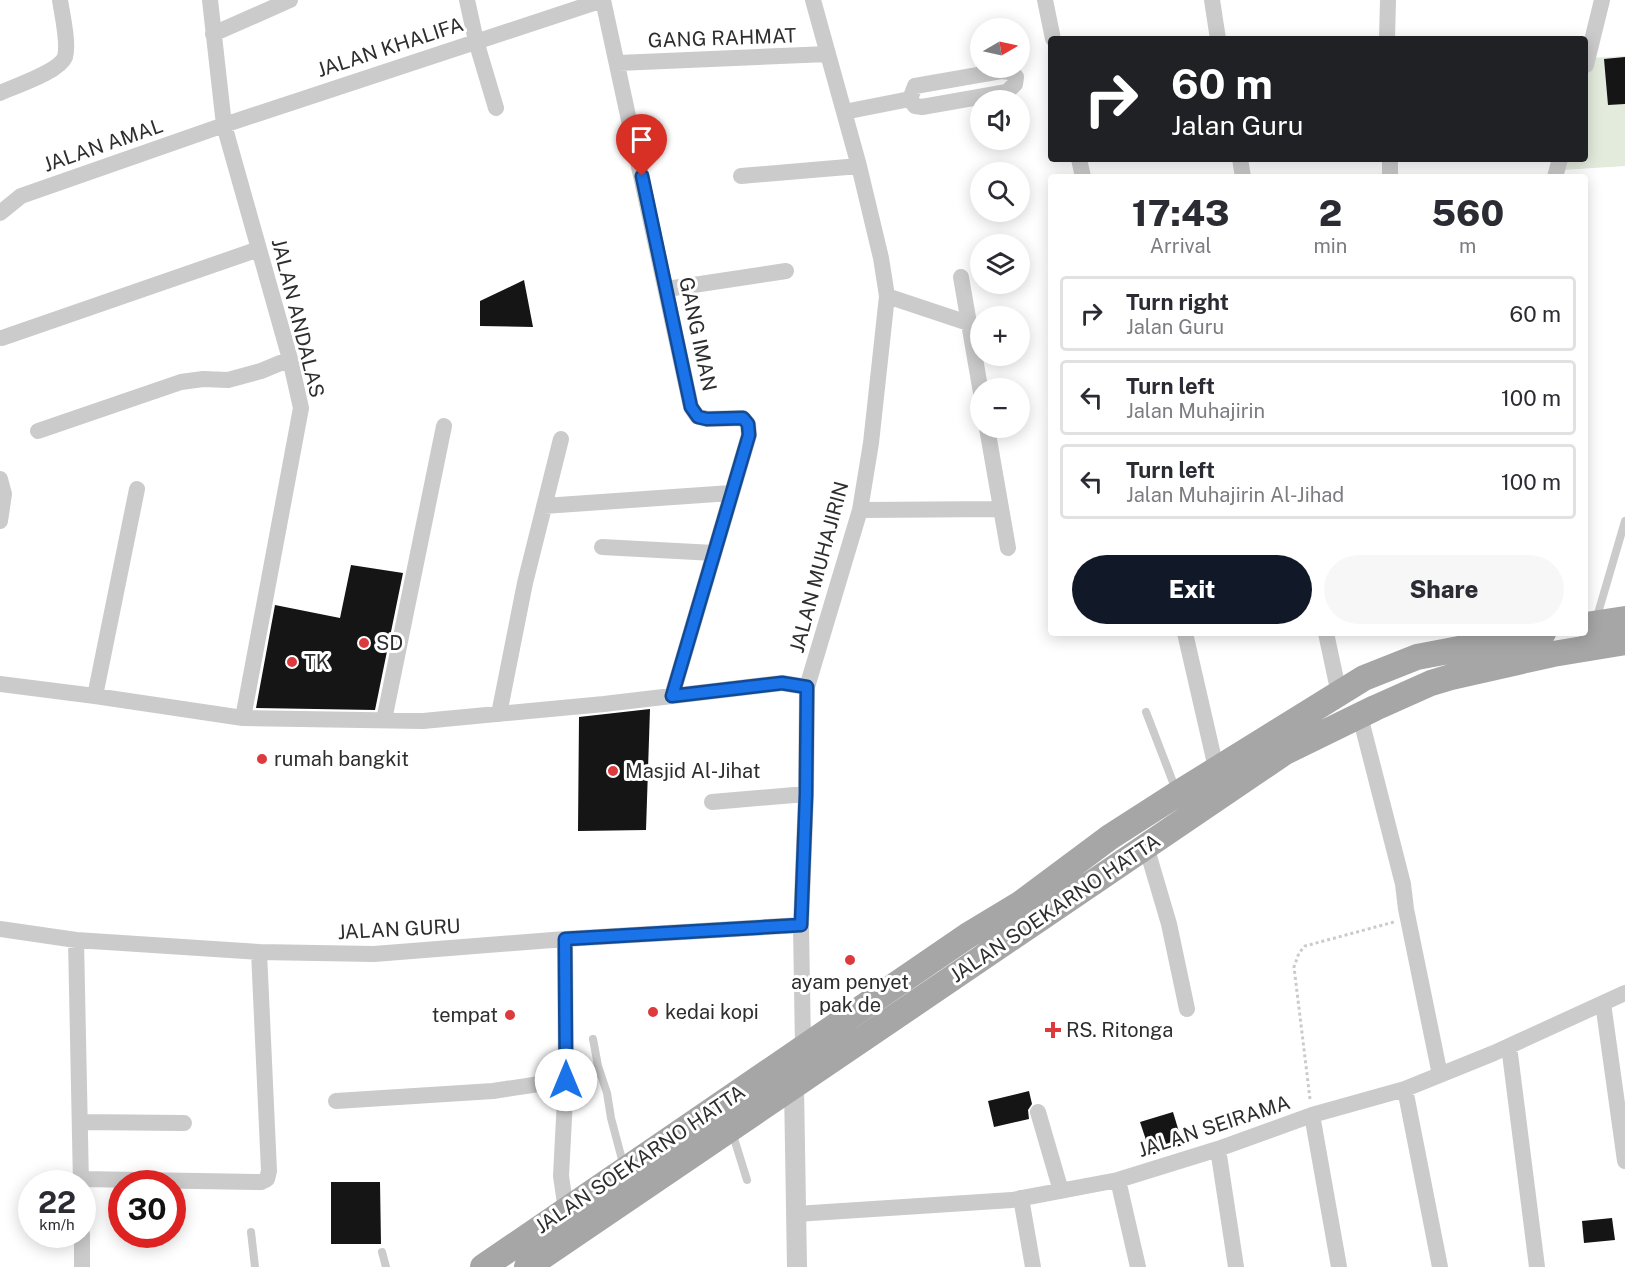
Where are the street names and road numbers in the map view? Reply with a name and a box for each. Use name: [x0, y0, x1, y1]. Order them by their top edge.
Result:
street label: JALAN KHALIFA: [314, 12, 466, 82]
street label: GANG RAHMAT: [647, 23, 797, 53]
street label: JALAN AMAL: [40, 113, 166, 177]
street label: JALAN ANDALAS: [267, 236, 329, 400]
street label: GANG IMAN: [674, 275, 722, 393]
street label: JALAN MUHAJIRIN: [785, 479, 853, 655]
street label: JALAN SOEKARNO HATTA: [945, 829, 1165, 987]
street label: JALAN GURU: [337, 914, 461, 944]
street label: JALAN SOEKARNO HATTA: [530, 1080, 750, 1238]
street label: JALAN SEIRAMA: [1135, 1090, 1293, 1162]

